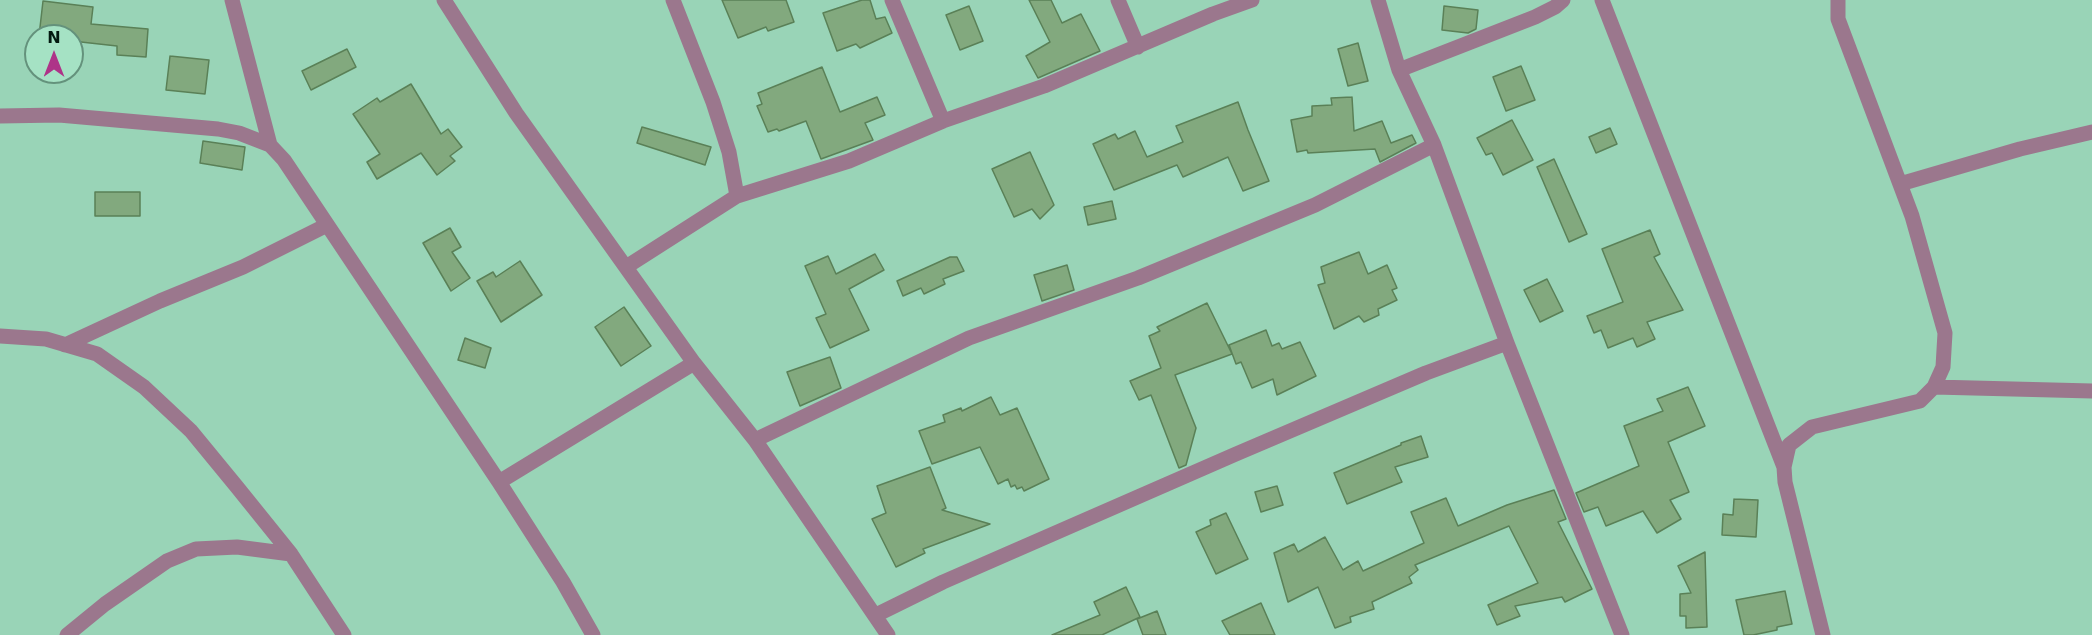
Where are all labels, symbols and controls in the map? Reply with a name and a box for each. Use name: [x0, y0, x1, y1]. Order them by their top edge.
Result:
north arrow: [24, 24, 84, 84]
text: N: [47, 28, 61, 47]

